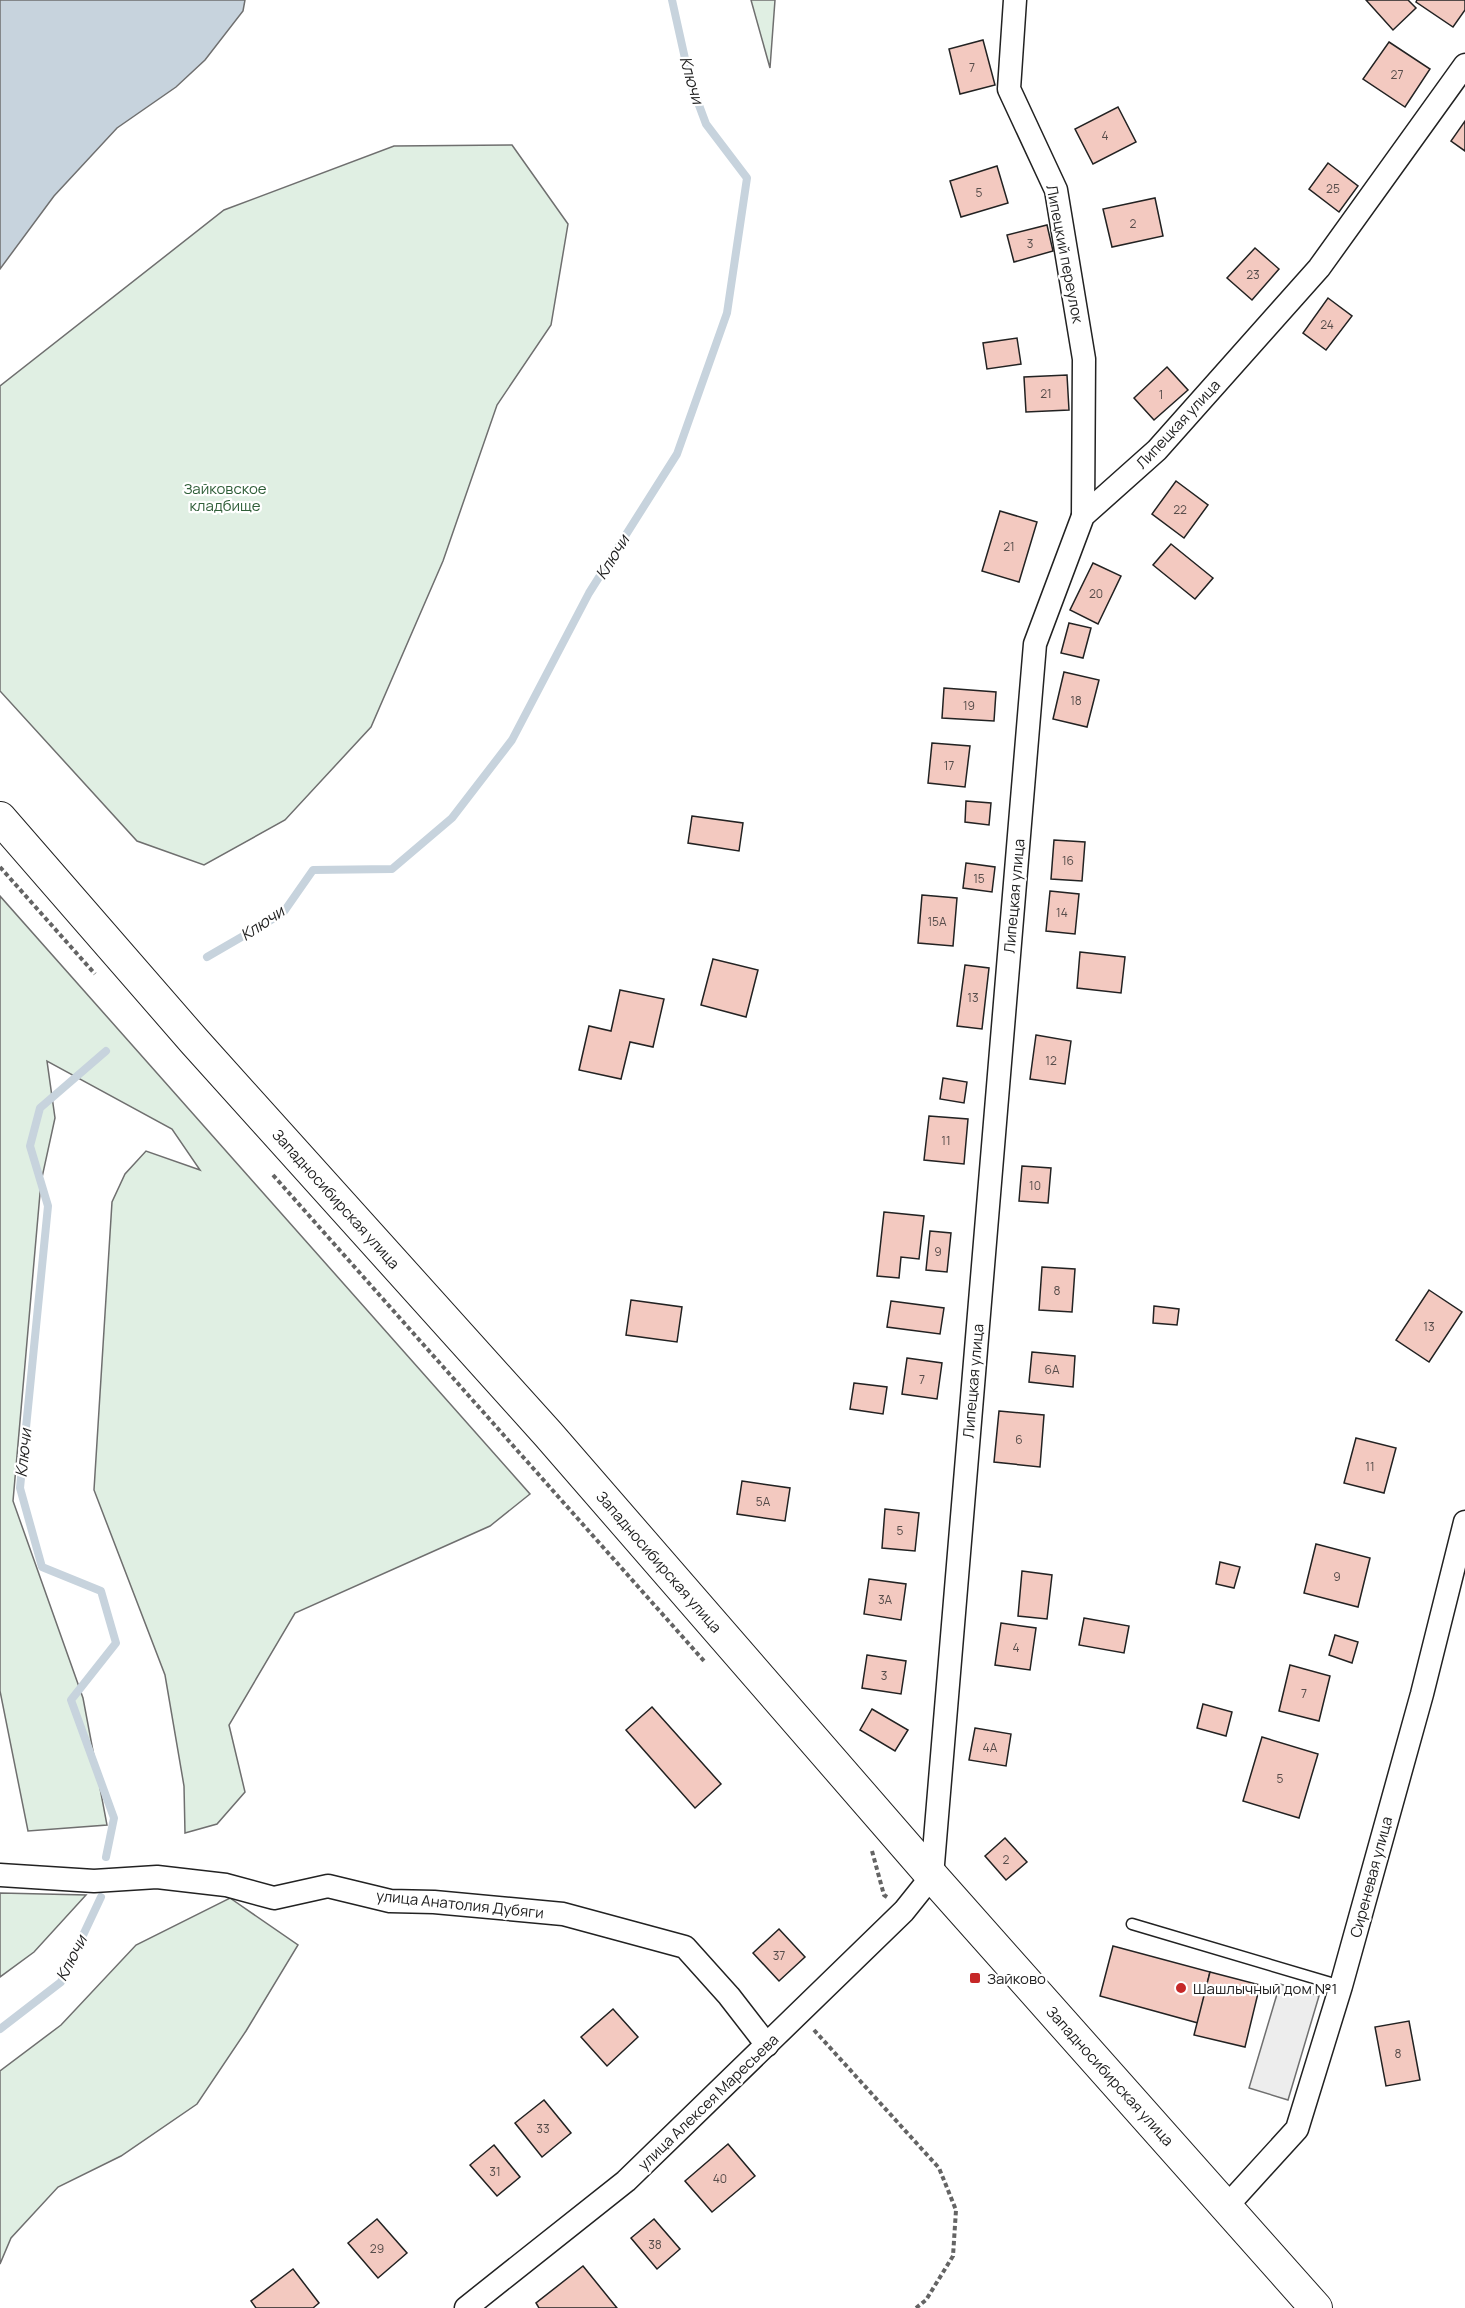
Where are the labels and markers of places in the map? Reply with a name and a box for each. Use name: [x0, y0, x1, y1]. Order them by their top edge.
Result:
place label: Зайково: [987, 1968, 1046, 1989]
marker: Зайково: [968, 1971, 982, 1985]
place label: Шашлычный дом №1: [1193, 1978, 1337, 1999]
marker: Шашлычный дом №1: [1174, 1981, 1188, 1995]

